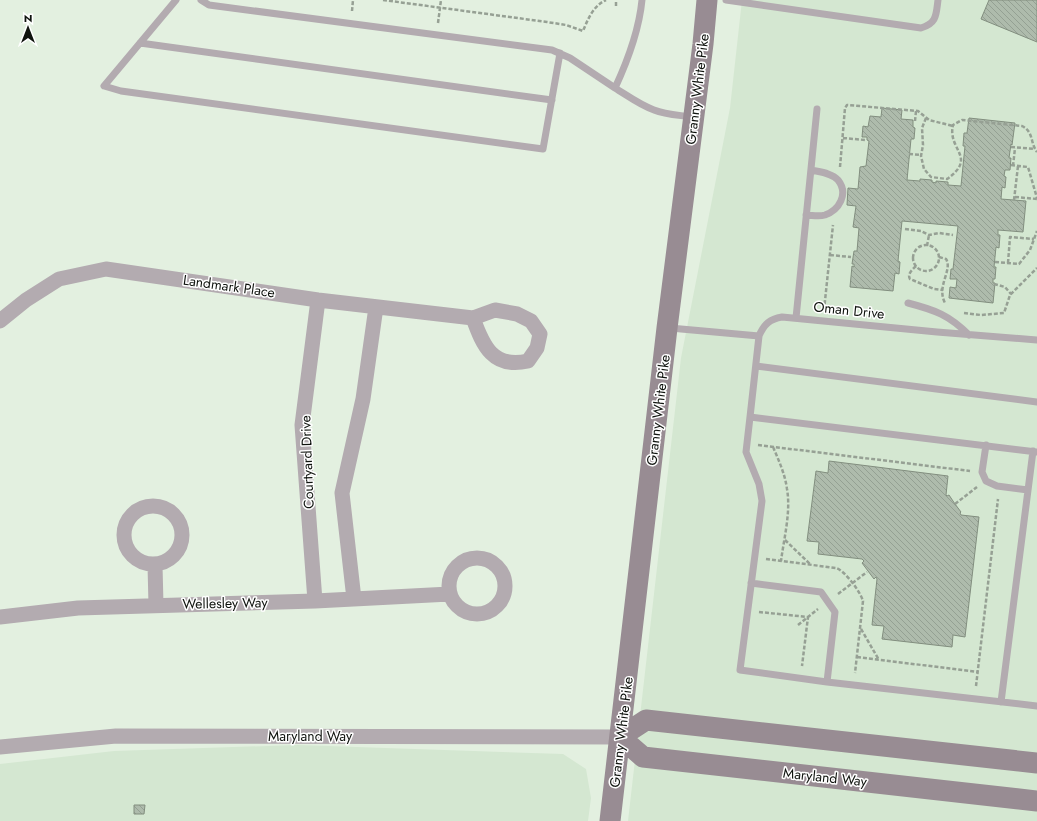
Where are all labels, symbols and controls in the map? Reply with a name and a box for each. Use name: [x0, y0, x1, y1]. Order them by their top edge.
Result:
north arrow: [8, 8, 48, 48]
text: N: [24, 10, 32, 26]
street label: Granny White Pike: [680, 32, 714, 146]
street label: Landmark Place: [182, 270, 276, 302]
street label: Oman Drive: [812, 296, 886, 324]
street label: Granny White Pike: [641, 353, 675, 467]
street label: Courtyard Drive: [295, 415, 319, 509]
street label: Wellesley Way: [182, 592, 269, 614]
street label: Granny White Pike: [604, 675, 638, 789]
street label: Maryland Way: [268, 726, 353, 746]
street label: Maryland Way: [782, 763, 869, 791]

